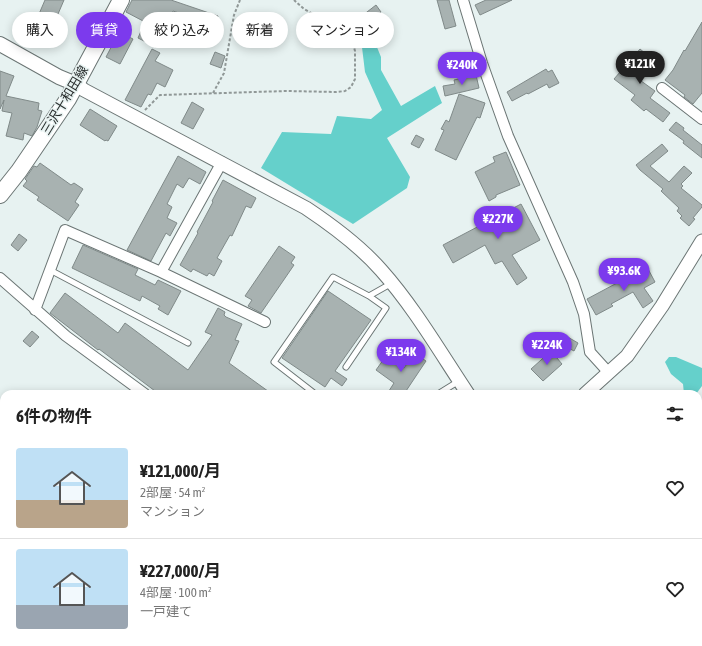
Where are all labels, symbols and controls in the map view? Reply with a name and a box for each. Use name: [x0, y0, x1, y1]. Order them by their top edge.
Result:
chip: 購入: [12, 12, 68, 48]
chip: 賃貸: [76, 12, 132, 48]
chip: 絞り込み: [140, 12, 224, 48]
chip: 新着: [232, 12, 288, 48]
chip: マンション: [296, 12, 394, 48]
pin: ¥121K: [612, 51, 668, 85]
pin: ¥240K: [434, 52, 490, 86]
text: ¥121K: [625, 56, 655, 71]
text: ¥240K: [447, 57, 477, 72]
street label: 三沢十和田線: [38, 63, 91, 138]
pin: ¥227K: [470, 206, 526, 240]
text: ¥227K: [483, 211, 513, 226]
pin: ¥93.6K: [591, 258, 657, 292]
text: ¥93.6K: [608, 263, 640, 278]
pin: ¥224K: [519, 332, 575, 366]
text: ¥224K: [532, 337, 562, 352]
pin: ¥134K: [373, 339, 429, 373]
text: ¥134K: [386, 344, 416, 359]
icon: filters: [664, 403, 686, 425]
text: 6件の物件: [16, 406, 92, 426]
text: ¥121,000/月: [140, 461, 221, 481]
icon: home: [48, 464, 96, 512]
icon: heart: [664, 477, 686, 499]
text: 2部屋 · 54 m²: [140, 485, 205, 500]
text: マンション: [140, 504, 205, 519]
text: ¥227,000/月: [140, 561, 221, 581]
icon: home: [48, 565, 96, 613]
icon: heart: [664, 578, 686, 600]
text: 4部屋 · 100 m²: [140, 585, 212, 600]
text: 一戸建て: [140, 604, 192, 619]

